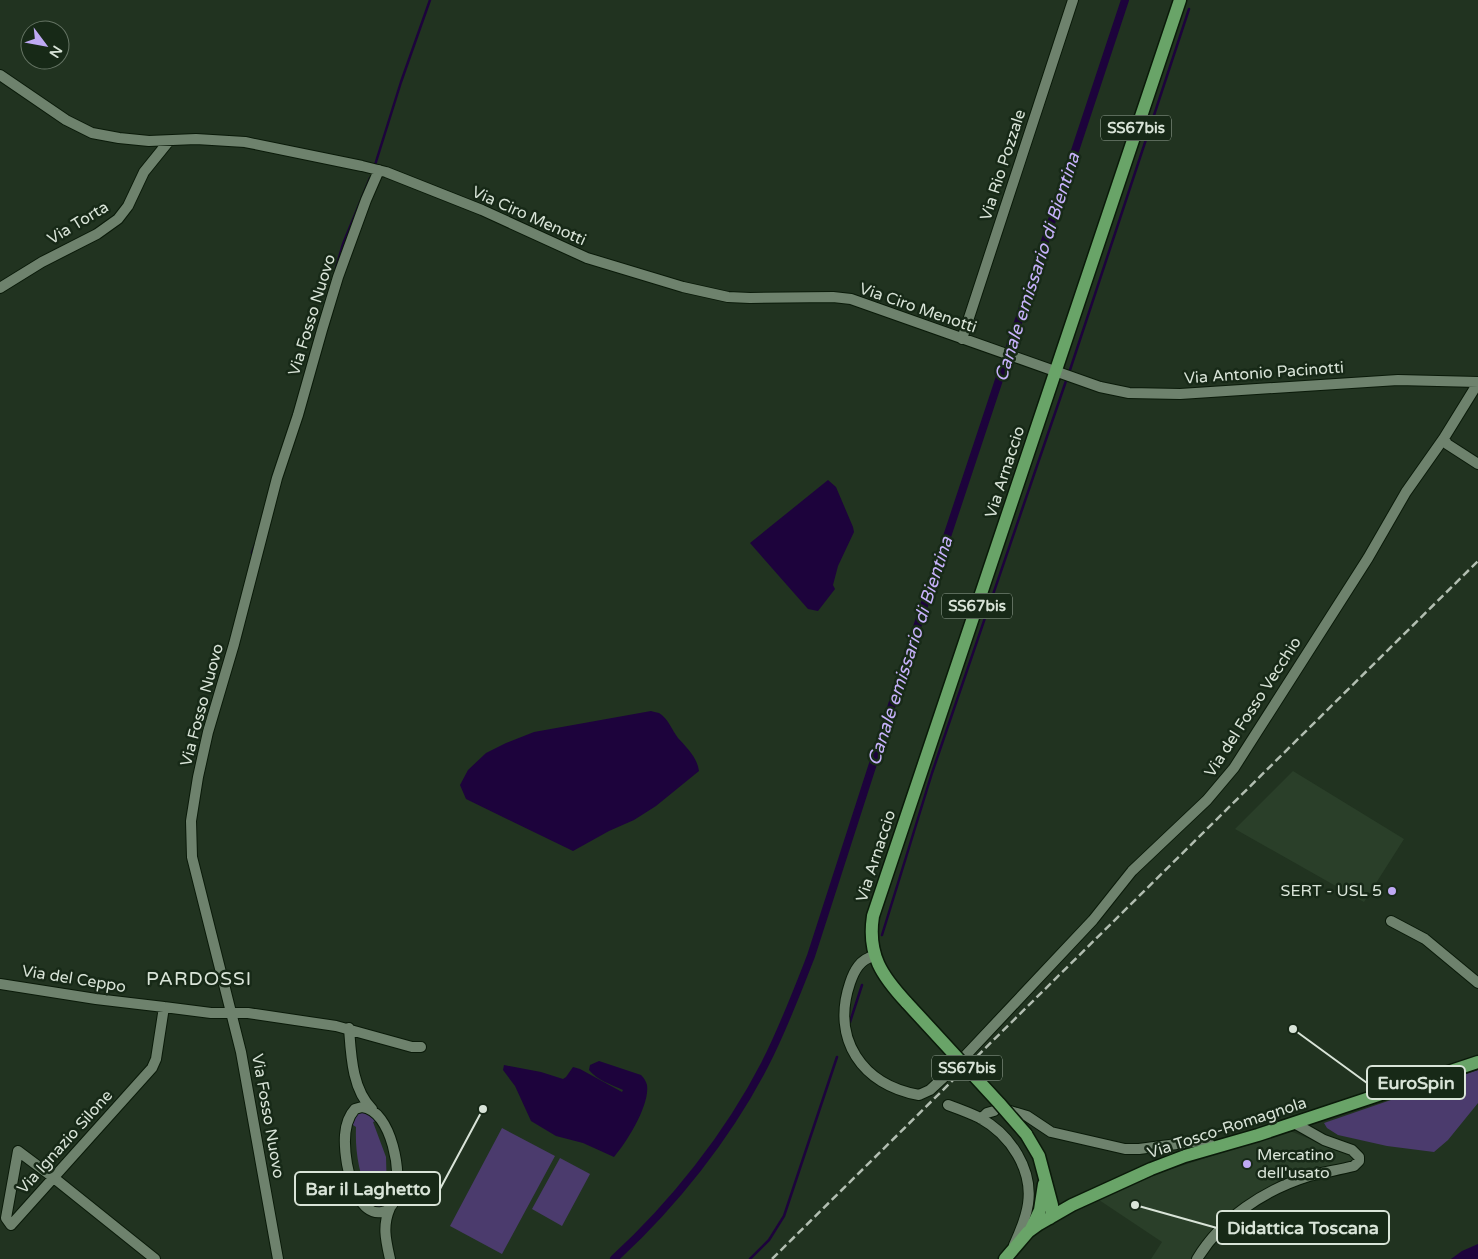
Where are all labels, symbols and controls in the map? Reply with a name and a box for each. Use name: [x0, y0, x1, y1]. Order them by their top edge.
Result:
north arrow: [20, 20, 70, 70]
text: N: [45, 42, 66, 61]
street label: Via Rio Pozzale: [976, 107, 1030, 223]
road number: SS67bis: [1101, 116, 1171, 140]
water label: Canale emissario di Bientina: [990, 149, 1085, 384]
street label: Via Ciro Menotti: [469, 182, 589, 250]
street label: Via Torta: [44, 197, 112, 249]
street label: Via Fosso Nuovo: [284, 252, 340, 378]
street label: Via Ciro Menotti: [857, 279, 979, 337]
street label: Via Antonio Pacinotti: [1183, 357, 1345, 389]
street label: Via Arnaccio: [981, 423, 1029, 521]
water label: Canale emissario di Bientina: [863, 533, 958, 768]
road number: SS67bis: [942, 594, 1012, 618]
street label: Via del Fosso Vecchio: [1200, 633, 1306, 781]
street label: Via Fosso Nuovo: [176, 641, 228, 769]
street label: Via Arnaccio: [852, 807, 900, 905]
place label: SERT - USL 5: [1281, 881, 1382, 901]
marker: SERT - USL 5: [1386, 885, 1398, 897]
street label: Via del Ceppo: [20, 961, 128, 997]
district label: PARDOSSI: [146, 968, 252, 990]
street label: Via Fosso Nuovo: [247, 1052, 289, 1180]
road number: SS67bis: [932, 1056, 1002, 1080]
callout: EuroSpin: [1367, 1066, 1465, 1099]
text: EuroSpin: [1377, 1072, 1455, 1094]
street label: Via Ignazio Silone: [13, 1086, 117, 1198]
street label: Via Tosco-Romagnola: [1145, 1093, 1309, 1163]
place label: Mercatino dell'usato: [1257, 1145, 1334, 1183]
marker: Mercatino dell'usato: [1241, 1158, 1253, 1170]
callout: Bar il Laghetto: [295, 1172, 440, 1205]
text: Bar il Laghetto: [305, 1178, 431, 1200]
callout: Didattica Toscana: [1217, 1211, 1389, 1244]
text: Didattica Toscana: [1227, 1217, 1379, 1239]

